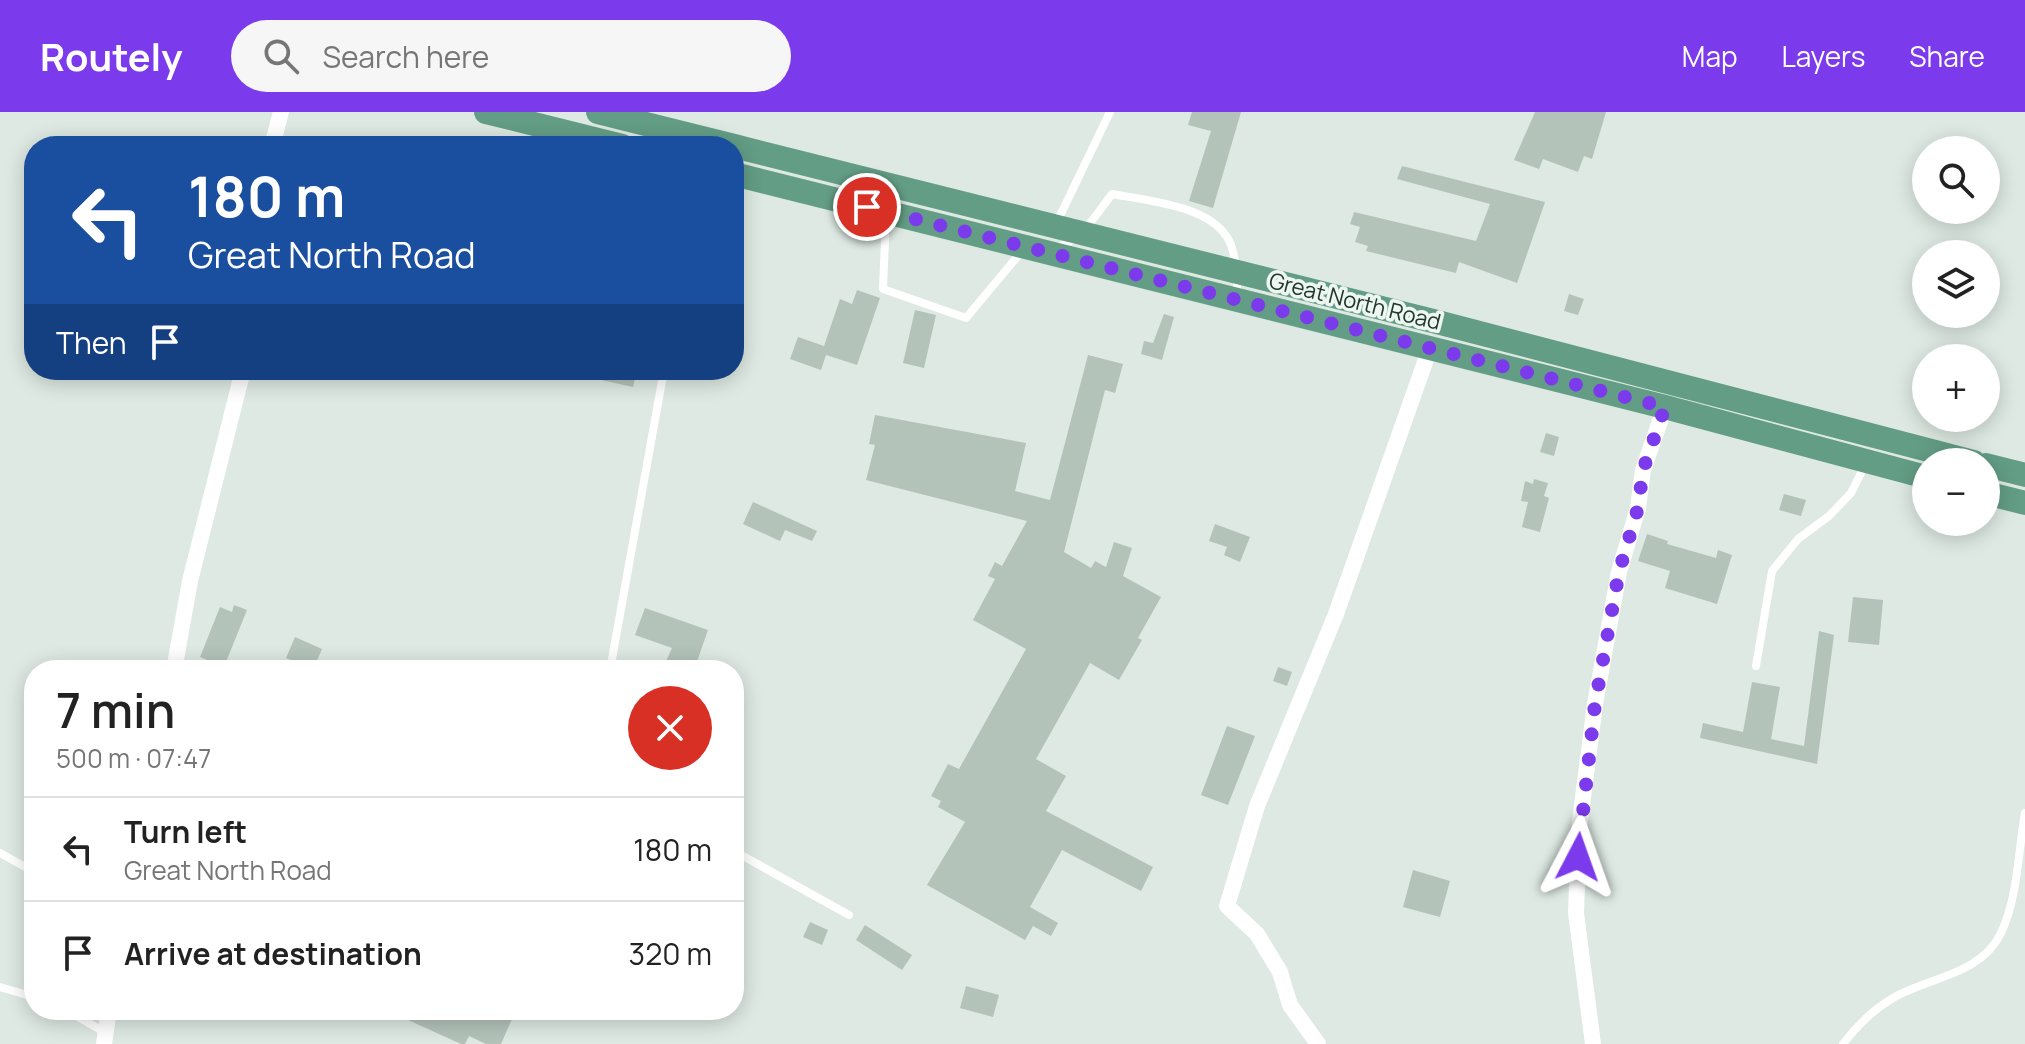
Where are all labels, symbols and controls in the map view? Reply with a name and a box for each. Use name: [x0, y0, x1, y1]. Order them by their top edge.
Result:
search box: [231, 20, 791, 92]
text: Routely: [40, 30, 183, 82]
icon: search: [259, 34, 303, 78]
text: Search here: [323, 36, 489, 77]
text: Map: [1682, 37, 1738, 75]
text: Layers: [1782, 37, 1865, 75]
text: Share: [1909, 37, 1985, 75]
map controls: [1912, 136, 2000, 536]
button: search: [1912, 136, 2000, 224]
text: 180 m: [188, 157, 345, 234]
icon: left: [56, 168, 160, 272]
pin: [833, 173, 901, 241]
icon: arrive: [845, 185, 889, 229]
text: Great North Road: [188, 230, 476, 279]
button: layers: [1912, 240, 2000, 328]
street label: Great North Road: [1266, 265, 1444, 337]
icon: arrive: [143, 320, 187, 364]
text: Then: [56, 322, 127, 363]
button: +: [1912, 344, 2000, 432]
button: −: [1912, 448, 2000, 536]
text: 7 min: [56, 677, 175, 742]
button: close: [628, 686, 712, 770]
text: 500 m · 07:47: [56, 740, 211, 776]
text: Turn left: [124, 811, 247, 852]
position arrow: [1536, 815, 1620, 899]
icon: left: [56, 827, 100, 871]
text: 180 m: [633, 829, 712, 870]
text: Great North Road: [124, 852, 332, 888]
icon: arrive: [56, 931, 100, 975]
text: Arrive at destination: [124, 933, 422, 974]
text: 320 m: [629, 933, 712, 974]

